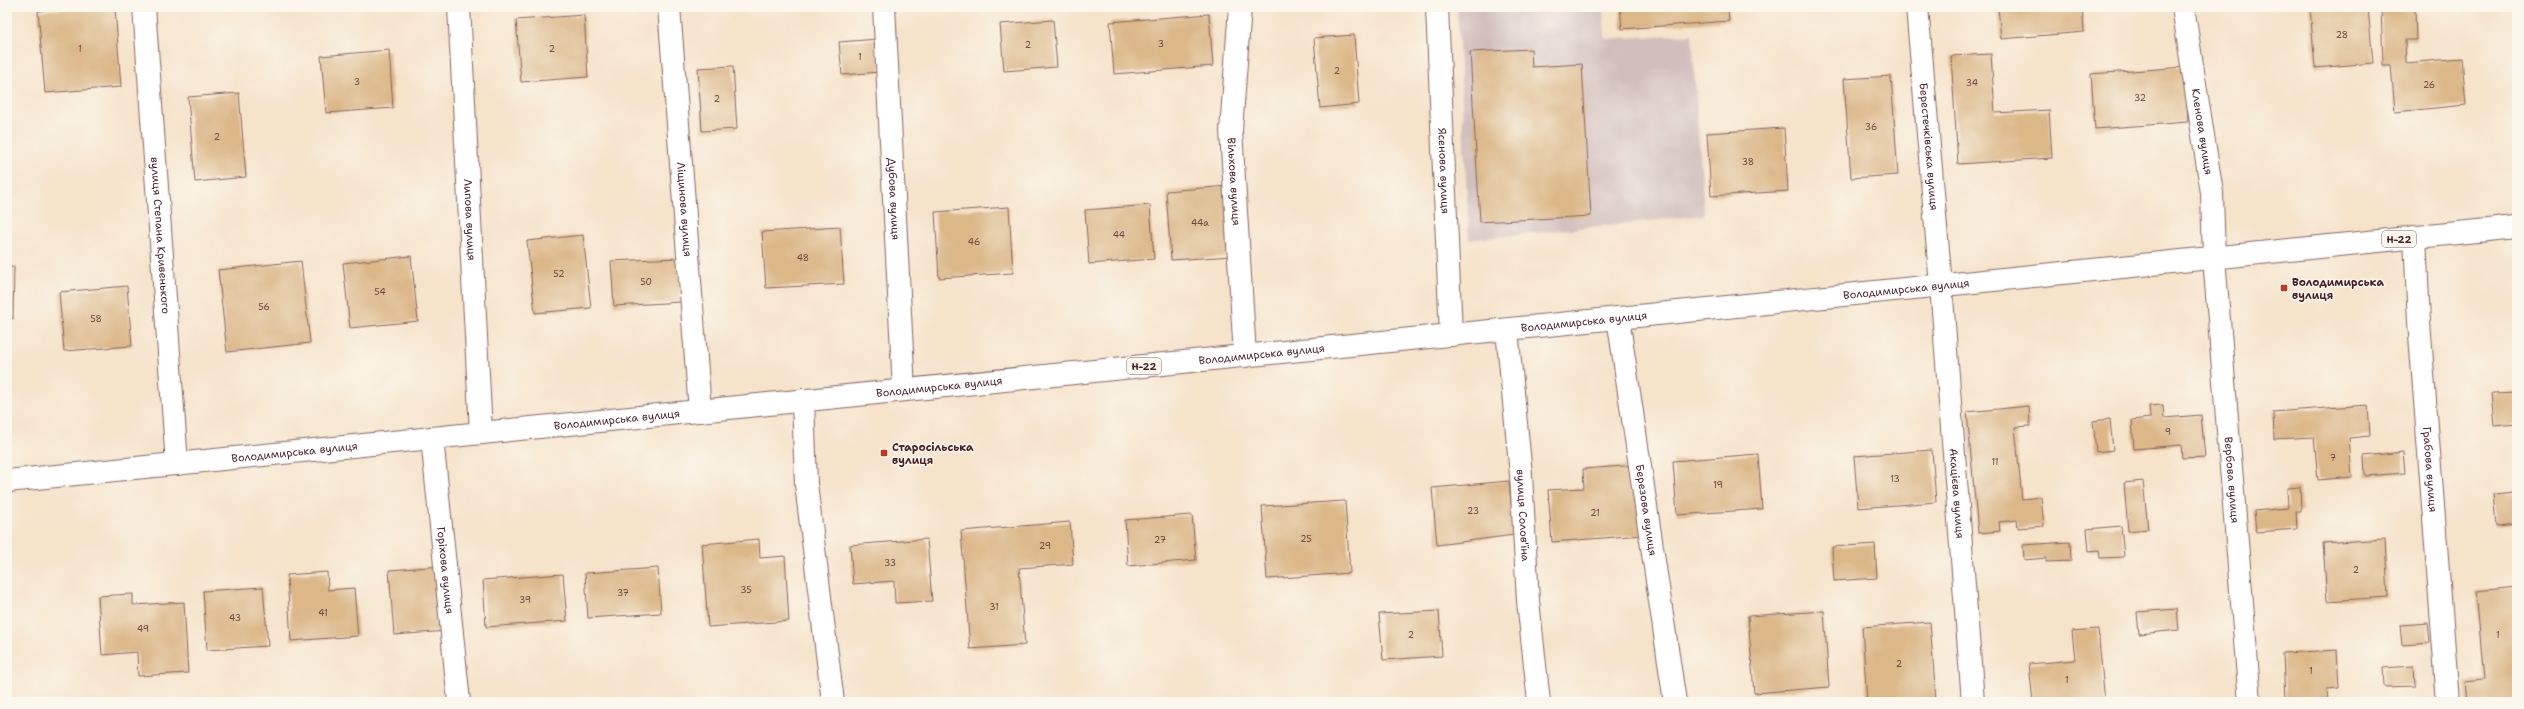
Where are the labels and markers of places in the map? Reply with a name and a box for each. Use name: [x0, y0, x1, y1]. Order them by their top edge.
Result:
place label: Володимирська вулиця: [2292, 275, 2384, 303]
marker: Володимирська вулиця: [2279, 283, 2289, 293]
place label: Старосільська вулиця: [892, 440, 974, 468]
marker: Старосільська вулиця: [879, 448, 889, 458]

